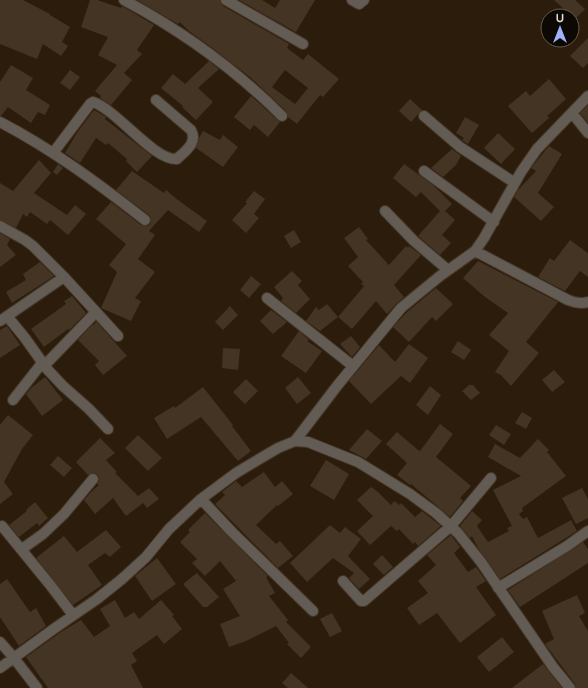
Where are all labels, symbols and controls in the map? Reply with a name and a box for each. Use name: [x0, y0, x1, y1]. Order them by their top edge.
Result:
north arrow: [540, 8, 580, 48]
text: U: [556, 12, 564, 25]

